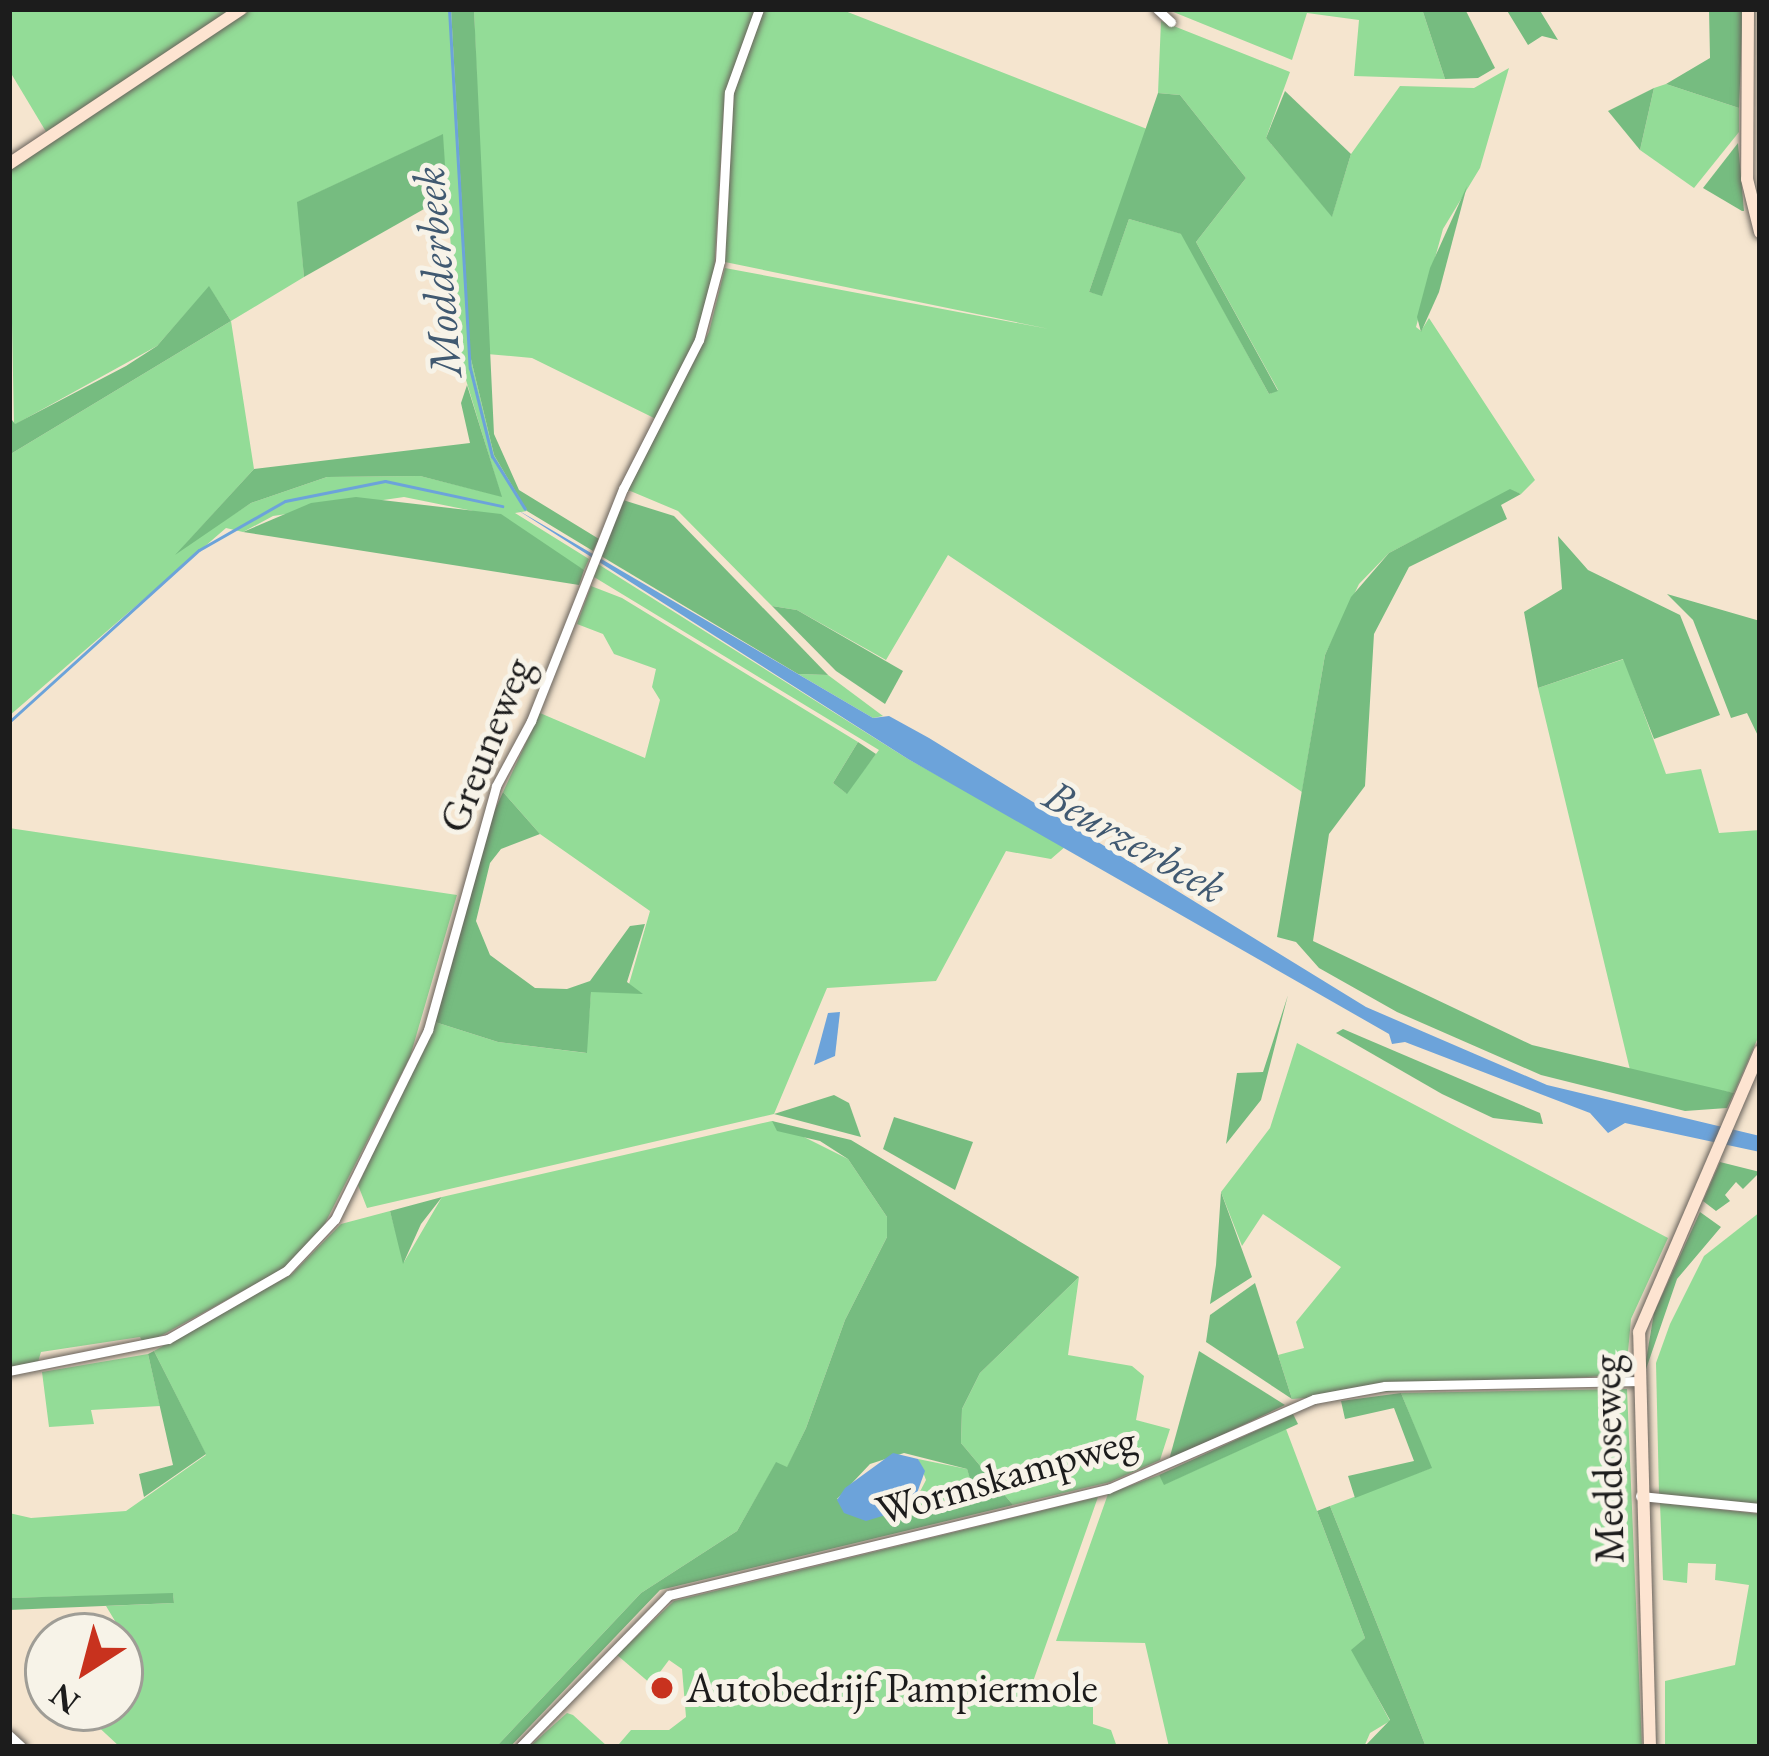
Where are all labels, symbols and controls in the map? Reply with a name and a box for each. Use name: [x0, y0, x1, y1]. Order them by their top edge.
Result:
water label: Modderbeek: [401, 165, 473, 379]
street label: Greuneweg: [428, 650, 544, 840]
water label: Beurzerbeek: [1034, 767, 1236, 915]
street label: Meddoseweg: [1581, 1354, 1635, 1564]
street label: Wormskampweg: [870, 1414, 1142, 1536]
north arrow: [24, 1612, 144, 1732]
place label: Autobedrijf Pampiermole: [686, 1663, 1098, 1713]
text: N: [41, 1674, 88, 1724]
marker: Autobedrijf Pampiermole: [649, 1675, 675, 1701]

